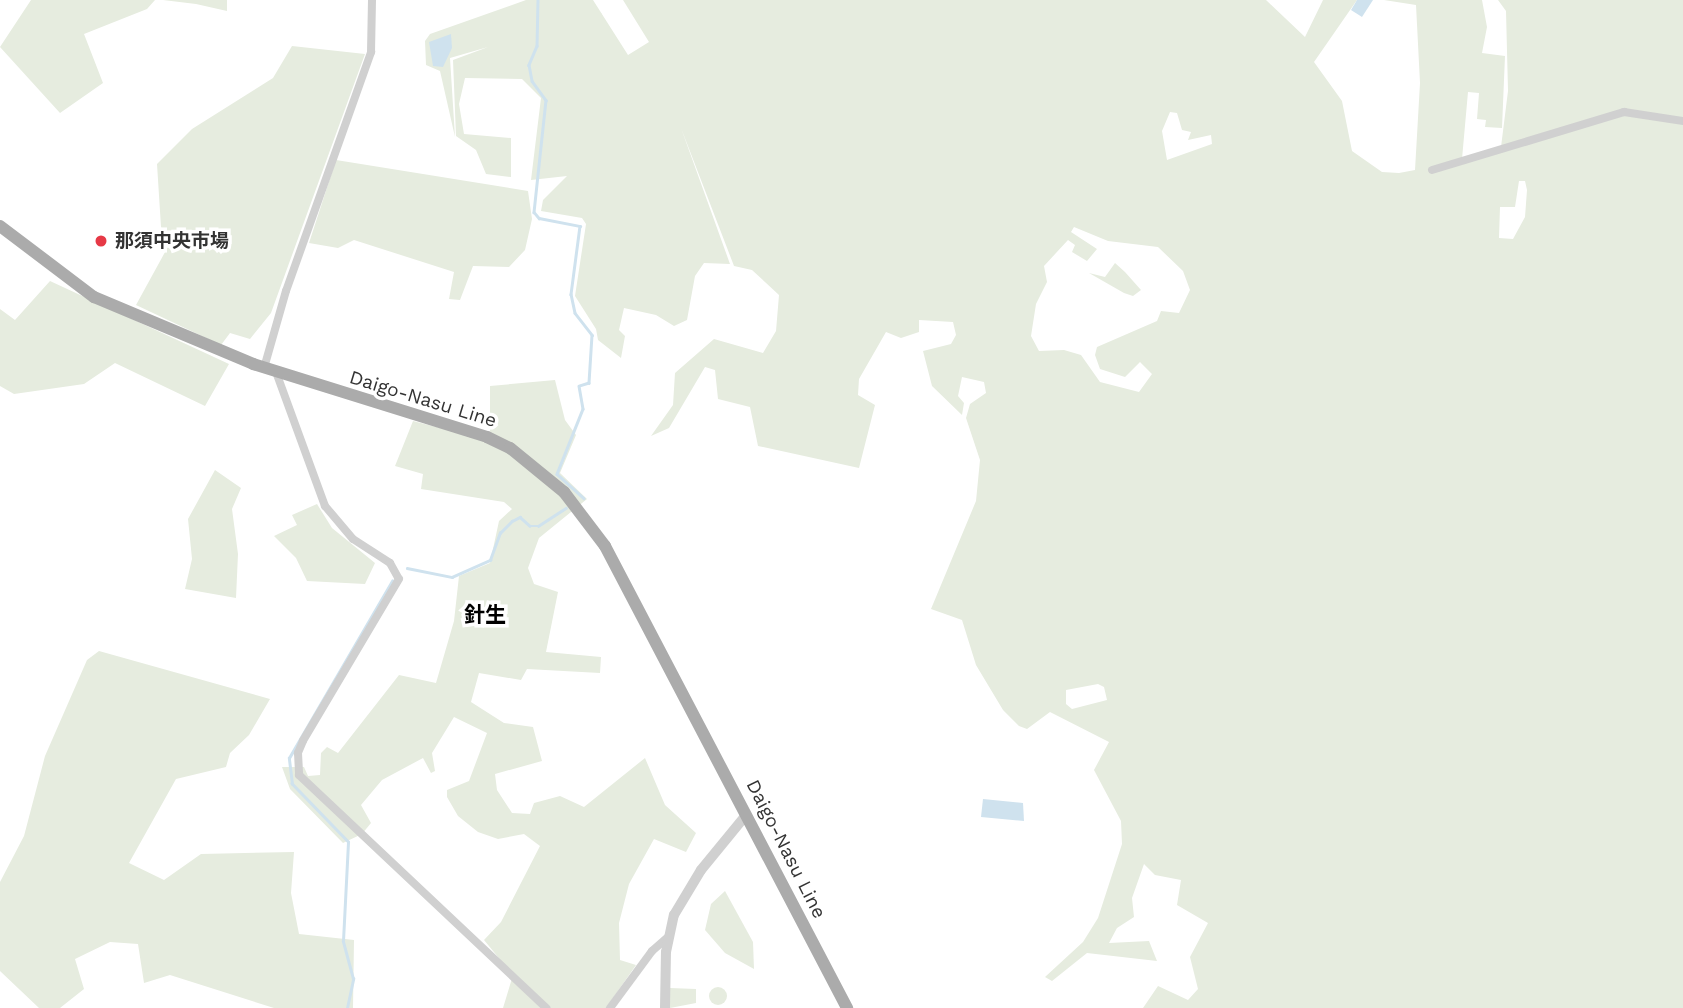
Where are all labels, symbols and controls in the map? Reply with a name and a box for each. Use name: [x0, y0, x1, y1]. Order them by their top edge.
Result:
place label: 那須中央市場: [115, 230, 229, 252]
marker: 那須中央市場: [93, 233, 109, 249]
street label: Daigo-Nasu Line: [347, 366, 499, 432]
district label: 針生: [464, 602, 506, 628]
street label: Daigo-Nasu Line: [741, 776, 831, 922]

